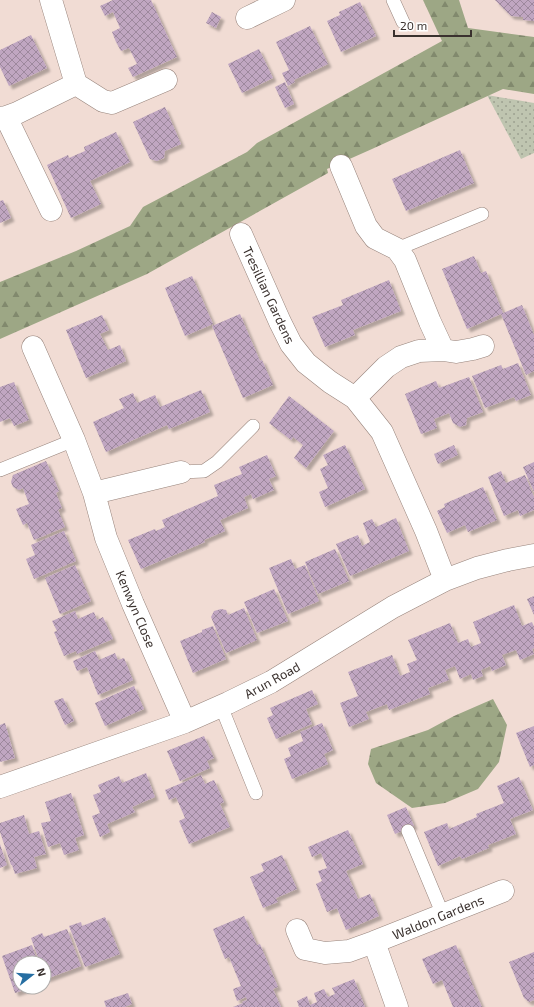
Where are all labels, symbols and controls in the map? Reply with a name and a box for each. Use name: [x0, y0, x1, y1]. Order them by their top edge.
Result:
scale bar: [394, 12, 471, 38]
text: 20 m: [400, 18, 427, 32]
street label: Tresillian Gardens: [239, 244, 299, 346]
street label: Kenwyn Close: [113, 568, 159, 650]
street label: Arun Road: [241, 658, 303, 702]
street label: Waldon Gardens: [390, 891, 486, 943]
north arrow: [12, 955, 52, 995]
text: N: [35, 966, 49, 978]

